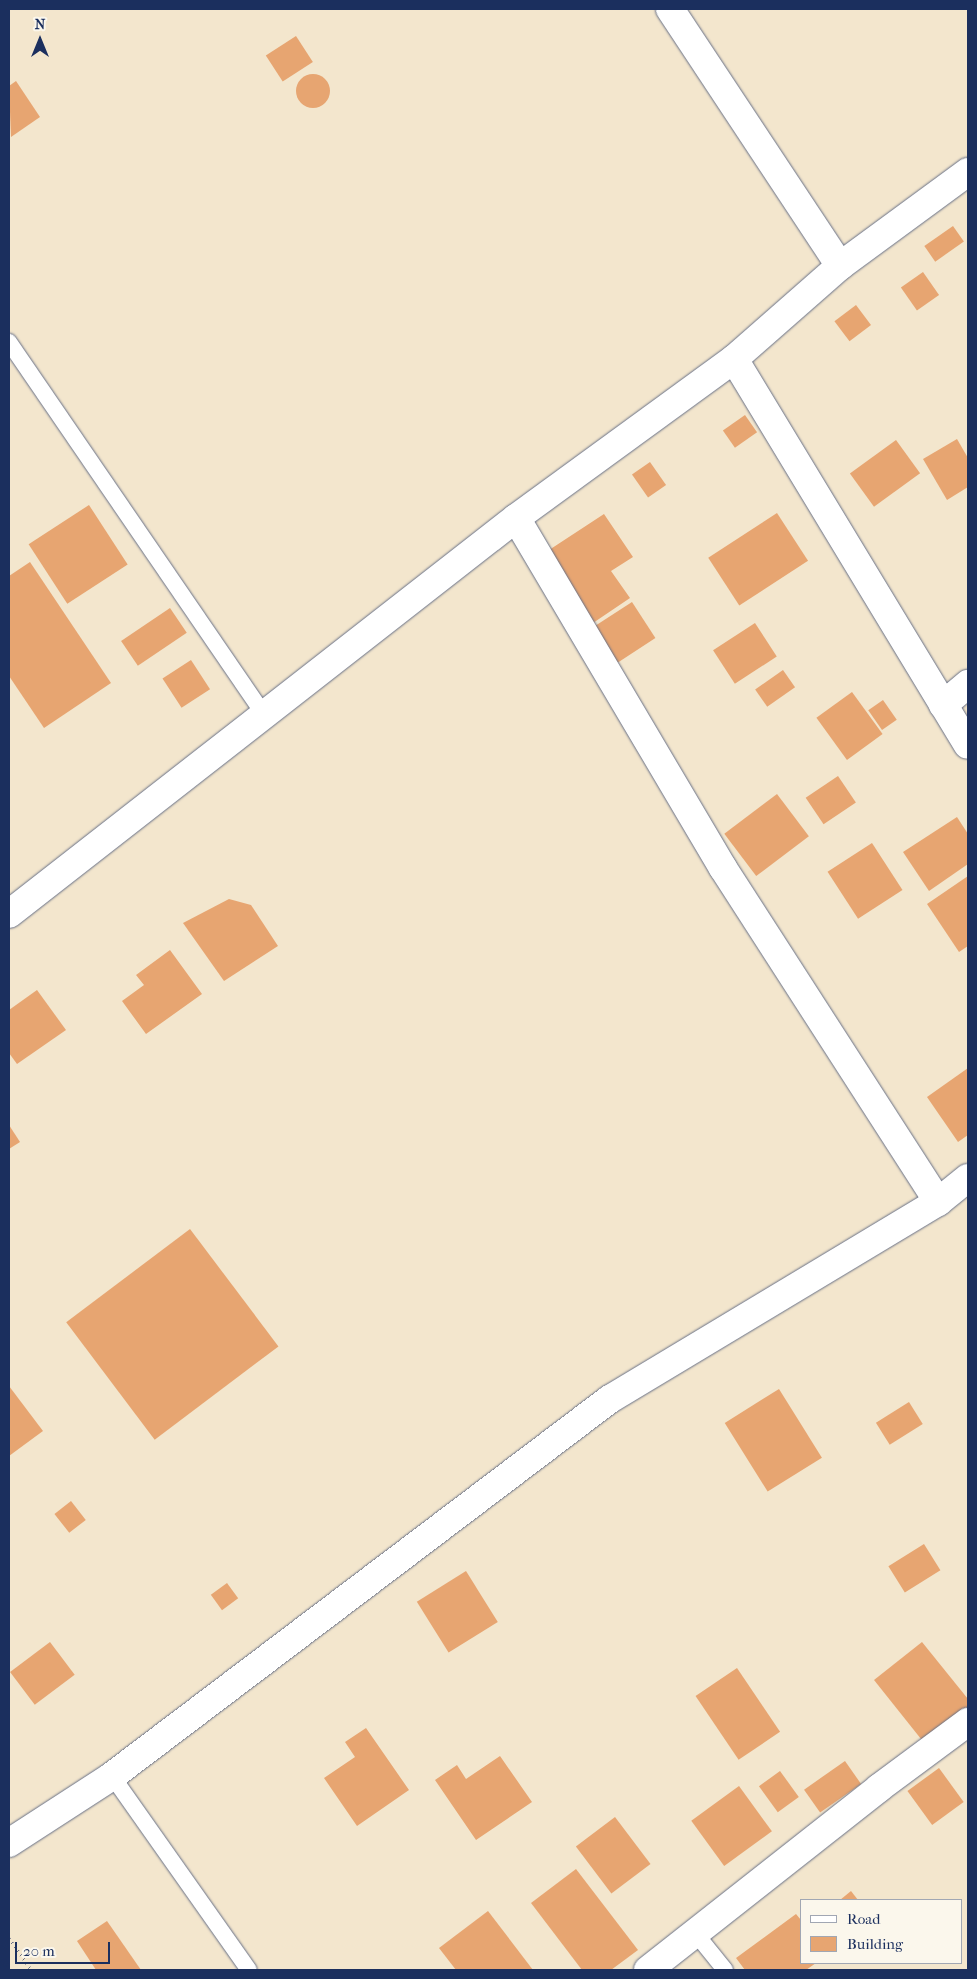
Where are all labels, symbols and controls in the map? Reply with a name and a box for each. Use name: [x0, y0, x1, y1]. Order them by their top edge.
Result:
north arrow: [15, 15, 65, 65]
text: N: [35, 16, 45, 33]
legend: [800, 1899, 962, 1964]
text: Road: [847, 1910, 880, 1928]
scale bar: [18, 1932, 112, 1964]
text: Building: [847, 1935, 903, 1953]
text: 20 m: [23, 1942, 55, 1960]

